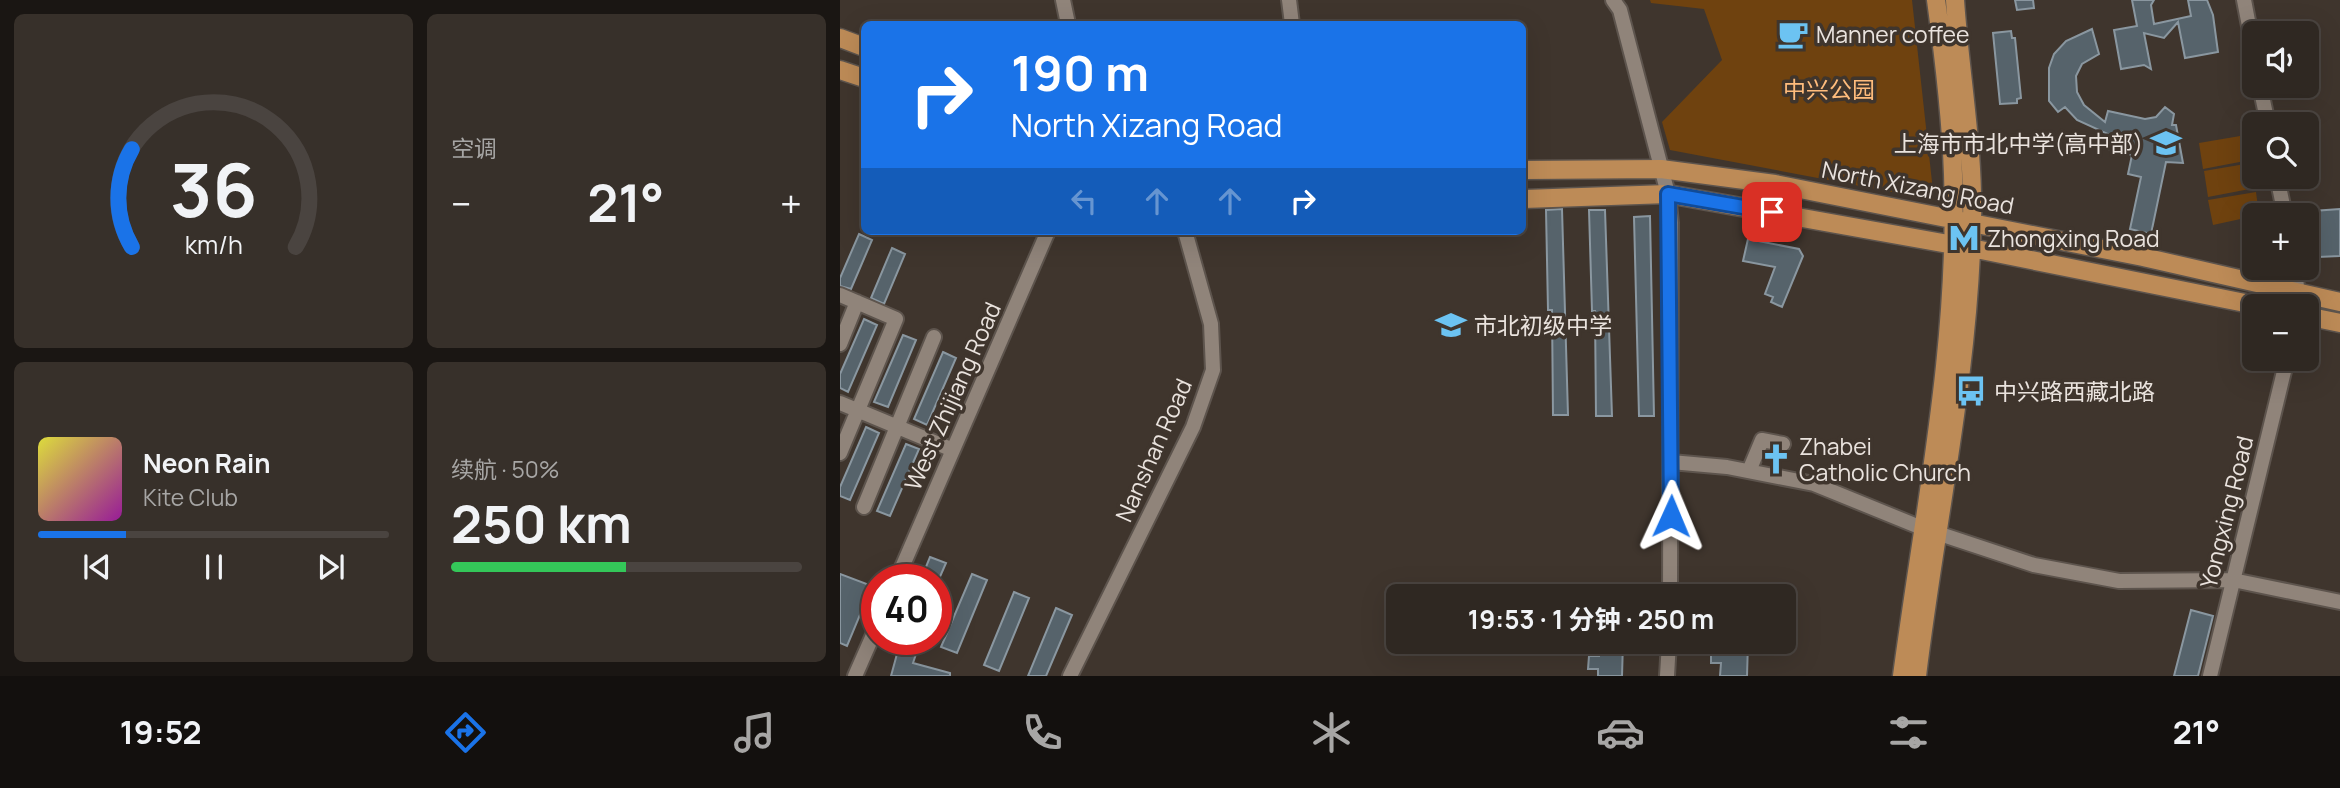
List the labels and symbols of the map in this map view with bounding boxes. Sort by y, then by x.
cafe icon: Manner coffee [1776,17,1810,51]
place label: Manner coffee [1816,18,1969,50]
park label: 中兴公园 [1783,73,1875,105]
school or university icon: 上海市市北中学(高中部) [2149,126,2183,160]
place label: 上海市市北中学(高中部) [1893,127,2143,159]
street label: North Xizang Road [1819,153,2017,221]
pin [1742,182,1802,242]
metro station icon: Zhongxing Road [1947,221,1981,255]
place label: Zhongxing Road [1987,222,2160,254]
street label: West Zhijiang Road [896,297,1008,495]
school or university icon: 市北初级中学 [1434,308,1468,342]
place label: 市北初级中学 [1474,309,1612,341]
street label: Nanshan Road [1107,373,1199,527]
bus stop icon: 中兴路西藏北路 [1954,374,1988,408]
place label: 中兴路西藏北路 [1994,375,2155,407]
place label: Zhabei Catholic Church [1799,430,1971,488]
street label: Yongxing Road [2192,433,2260,591]
church icon: Zhabei Catholic Church [1759,442,1793,476]
position arrow [1634,479,1708,553]
speed limit sign: 40 [861,564,952,655]

